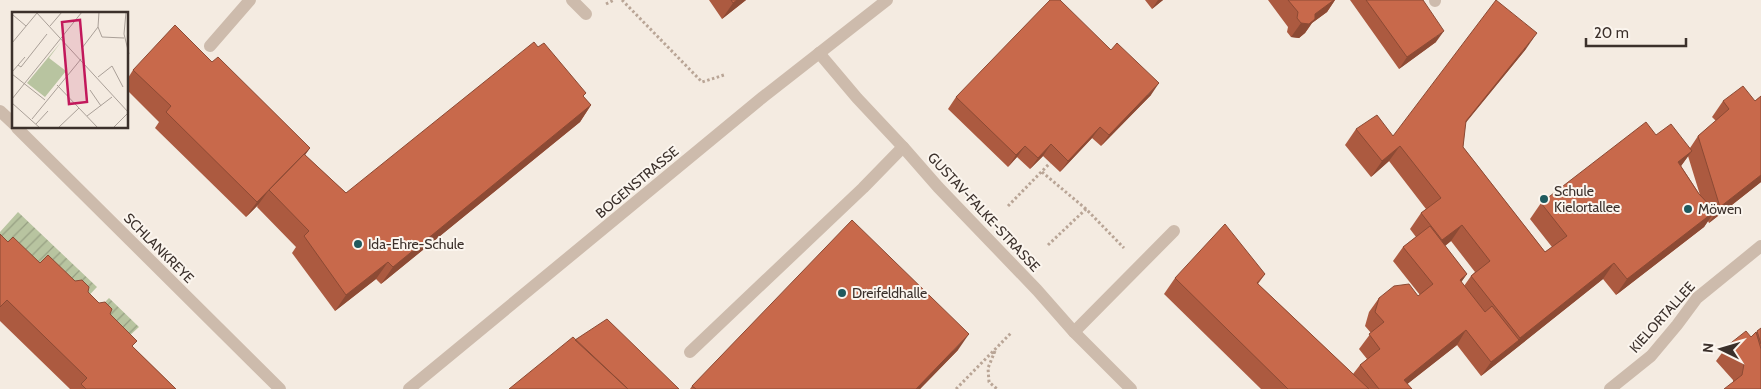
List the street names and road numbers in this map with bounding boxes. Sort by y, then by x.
street label: BOGENSTRASSE [592,142,682,222]
street label: GUSTAV-FALKE-STRASSE [924,148,1044,276]
street label: SCHLANKREYE [120,209,198,287]
street label: KIELORTALLEE [1625,277,1699,356]

